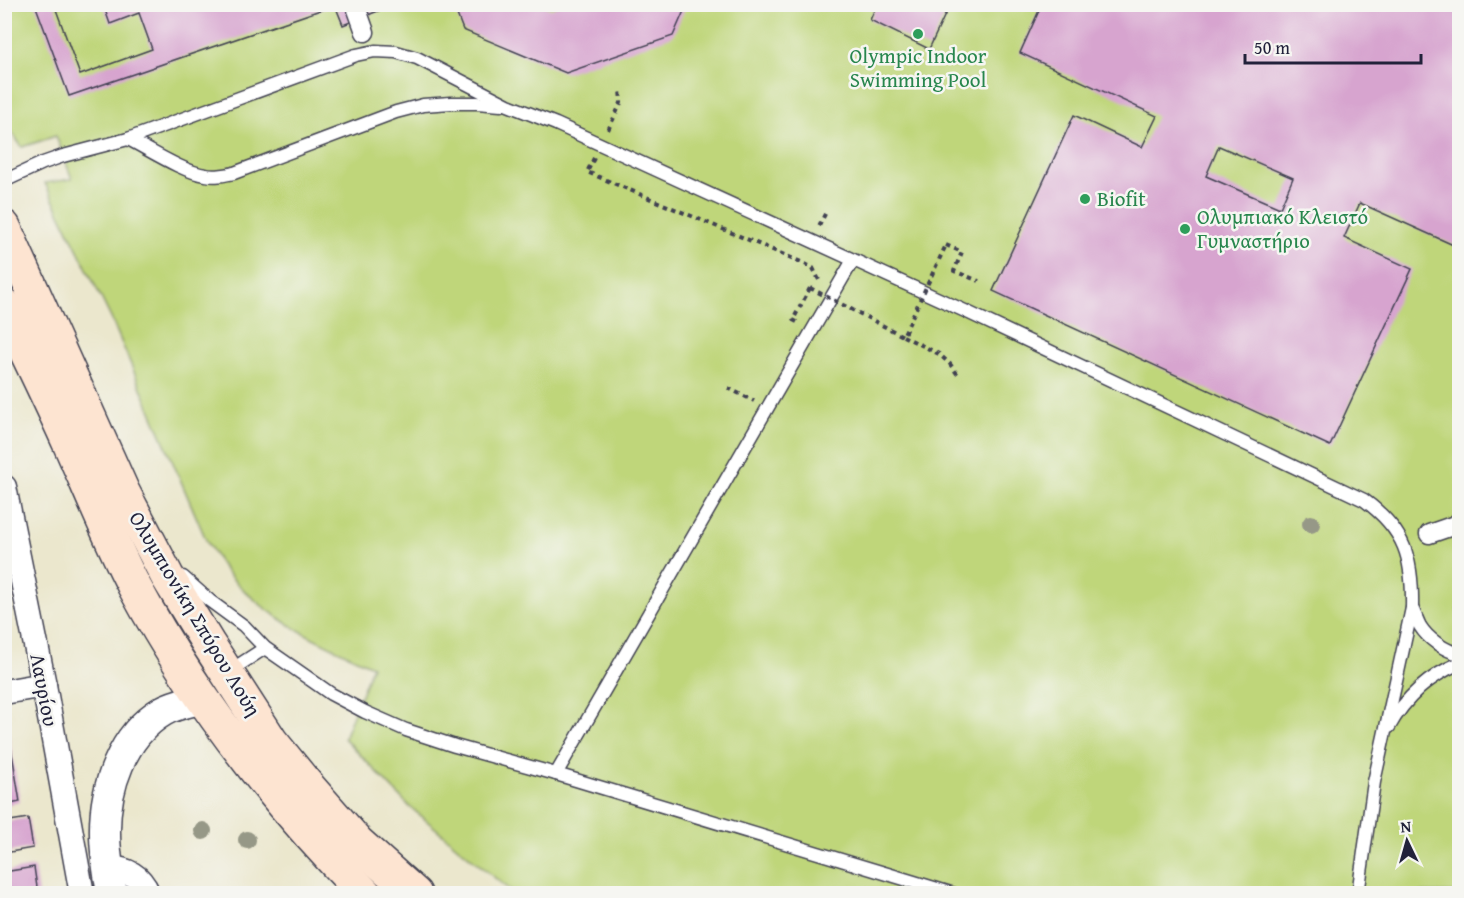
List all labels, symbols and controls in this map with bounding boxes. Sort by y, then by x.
marker: Olympic Indoor Swimming Pool [911,27,925,41]
scale bar [1245,27,1420,65]
text: 50 m [1254,34,1290,61]
place label: Olympic Indoor Swimming Pool [850,40,987,95]
place label: Biofit [1097,183,1146,214]
marker: Biofit [1078,192,1092,206]
place label: Ολυμπιακό Κλειστό Γυμναστήριο [1197,201,1368,256]
marker: Ολυμπιακό Κλειστό Γυμναστήριο [1178,222,1192,236]
street label: Ολυμπιονίκη Σπύρου Λούη [122,505,269,722]
street label: Λαυρίου [22,651,67,729]
north arrow [1377,811,1437,871]
text: N [1399,814,1412,838]

